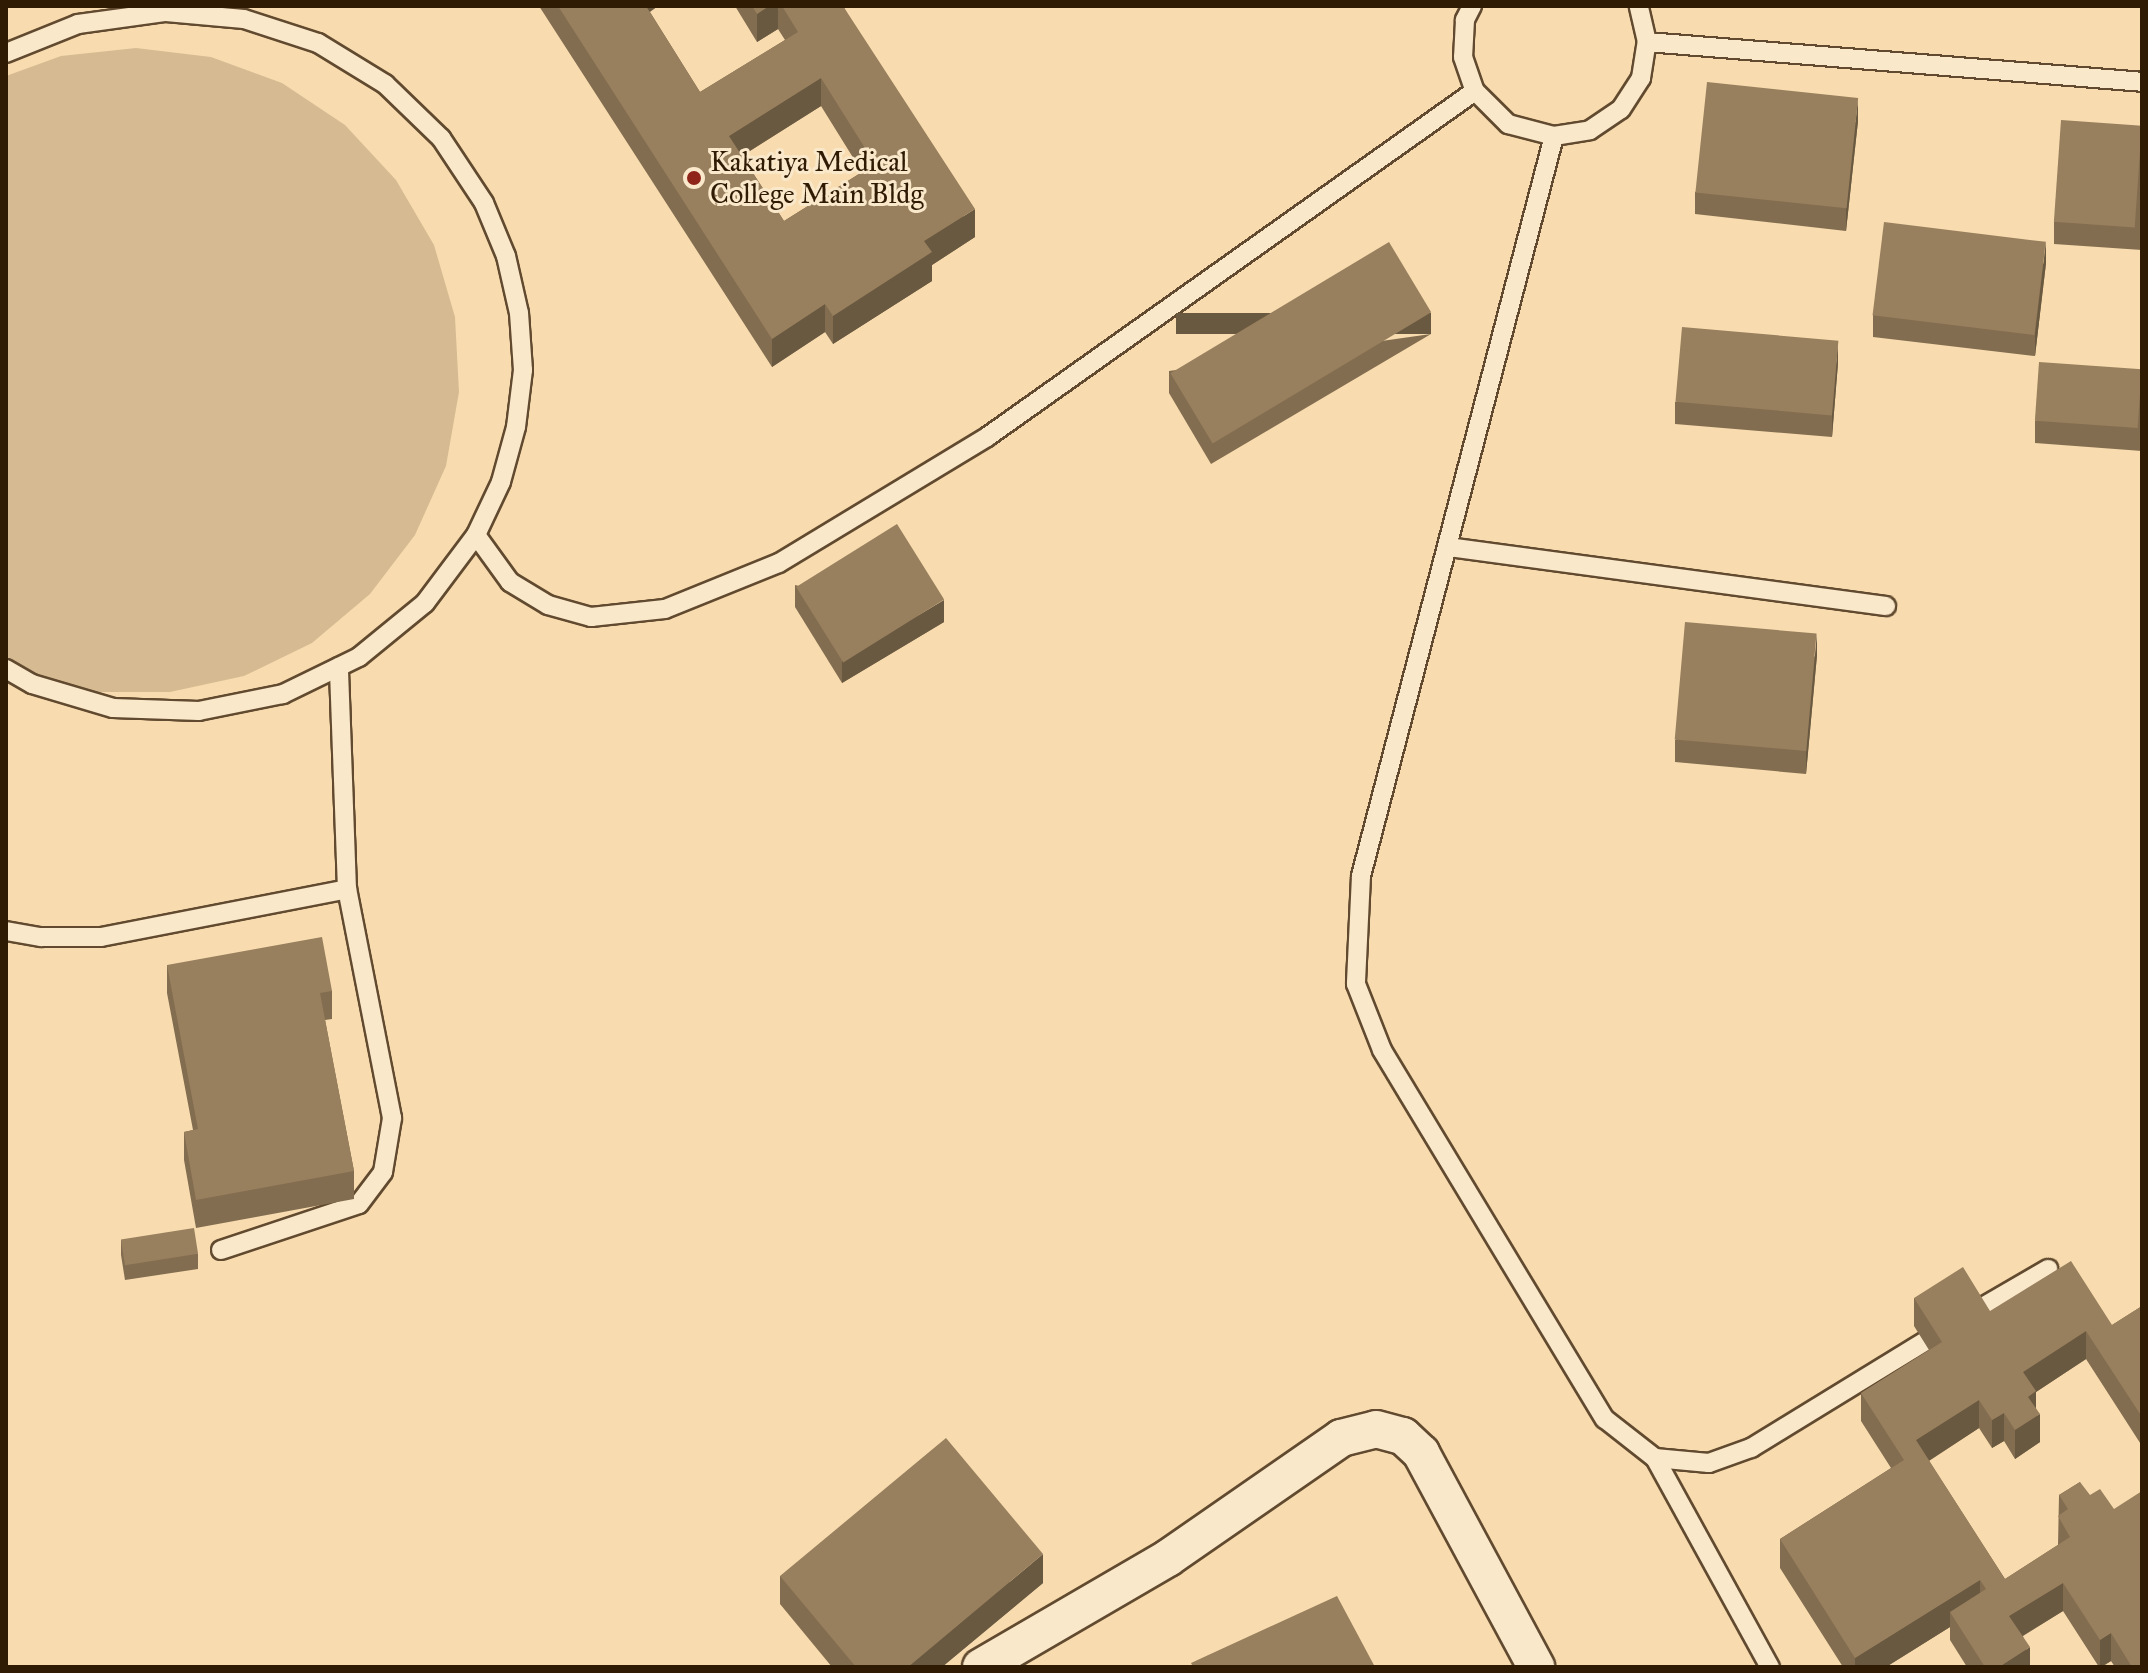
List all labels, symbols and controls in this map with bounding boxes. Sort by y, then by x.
place label: Kakatiya Medical College Main Bldg [710,145,923,211]
marker: Kakatiya Medical College Main Bldg [685,169,703,187]

